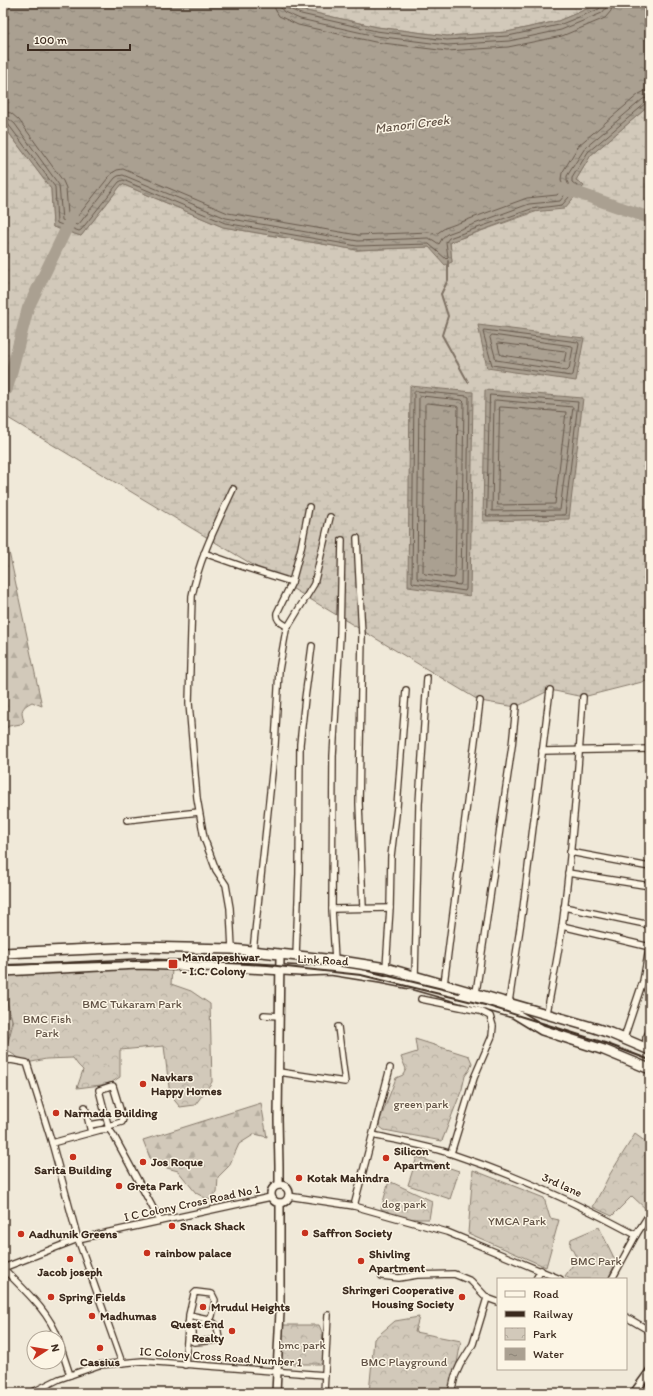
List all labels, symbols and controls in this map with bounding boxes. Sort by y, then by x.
scale bar [28,26,130,52]
text: 100 m [34,33,67,47]
water label: Manori Creek [374,112,451,136]
place label: Mandapeshwar - I.C. Colony [182,950,260,979]
street label: Link Road [297,952,349,968]
marker: Mandapeshwar - I.C. Colony [167,958,179,970]
park label: BMC Tukaram Park [82,997,182,1011]
park label: BMC Fish Park [23,1012,71,1040]
place label: Navkars Happy Homes [151,1070,222,1099]
marker: Navkars Happy Homes [138,1079,148,1089]
park label: green park [394,1097,449,1111]
place label: Narmada Building [64,1106,158,1121]
marker: Narmada Building [51,1108,61,1118]
place label: Silicon Apartment [393,1144,451,1173]
marker: Sarita Building [68,1152,78,1162]
marker: Silicon Apartment [381,1153,391,1163]
place label: Jos Roque [150,1155,203,1170]
marker: Jos Roque [138,1157,148,1167]
place label: Sarita Building [34,1163,113,1178]
street label: 3rd lane [540,1170,585,1200]
place label: Kotak Mahindra [307,1171,389,1185]
marker: Kotak Mahindra [294,1173,304,1183]
place label: Greta Park [127,1179,184,1193]
marker: Greta Park [114,1181,124,1191]
street label: I C Colony Cross Road No 1 [123,1182,262,1224]
park label: dog park [382,1197,426,1211]
park label: YMCA Park [488,1214,546,1228]
place label: Snack Shack [180,1219,246,1233]
marker: Snack Shack [167,1221,177,1231]
place label: Saffron Society [313,1226,392,1241]
place label: Aadhunik Greens [28,1227,118,1241]
marker: Saffron Society [300,1228,310,1238]
marker: Aadhunik Greens [16,1229,26,1239]
place label: rainbow palace [155,1246,232,1261]
place label: Shivling Apartment [368,1247,426,1276]
marker: rainbow palace [142,1248,152,1258]
marker: Jacob joseph [65,1254,75,1264]
park label: BMC Park [570,1254,622,1268]
marker: Shivling Apartment [356,1256,366,1266]
place label: Jacob joseph [37,1265,103,1280]
legend [497,1278,627,1370]
place label: Shringeri Cooperative Housing Society [342,1283,454,1312]
text: Road [533,1287,559,1301]
place label: Spring Fields [59,1290,126,1305]
marker: Spring Fields [46,1292,56,1302]
marker: Shringeri Cooperative Housing Society [457,1292,467,1302]
place label: Mrudul Heights [211,1300,291,1315]
marker: Mrudul Heights [198,1302,208,1312]
text: Railway [533,1307,573,1321]
place label: Madhumas [100,1309,157,1323]
marker: Madhumas [87,1311,97,1321]
place label: Quest End Realty [170,1317,224,1346]
marker: Quest End Realty [227,1326,237,1336]
text: Park [533,1327,557,1341]
north arrow [26,1330,66,1370]
park label: bmc park [278,1338,327,1352]
text: N [48,1343,62,1353]
marker: Cassius [95,1343,105,1353]
street label: IC Colony Cross Road Number 1 [139,1344,303,1370]
text: Water [533,1347,564,1361]
place label: Cassius [80,1355,120,1369]
park label: BMC Playground [361,1355,448,1369]

